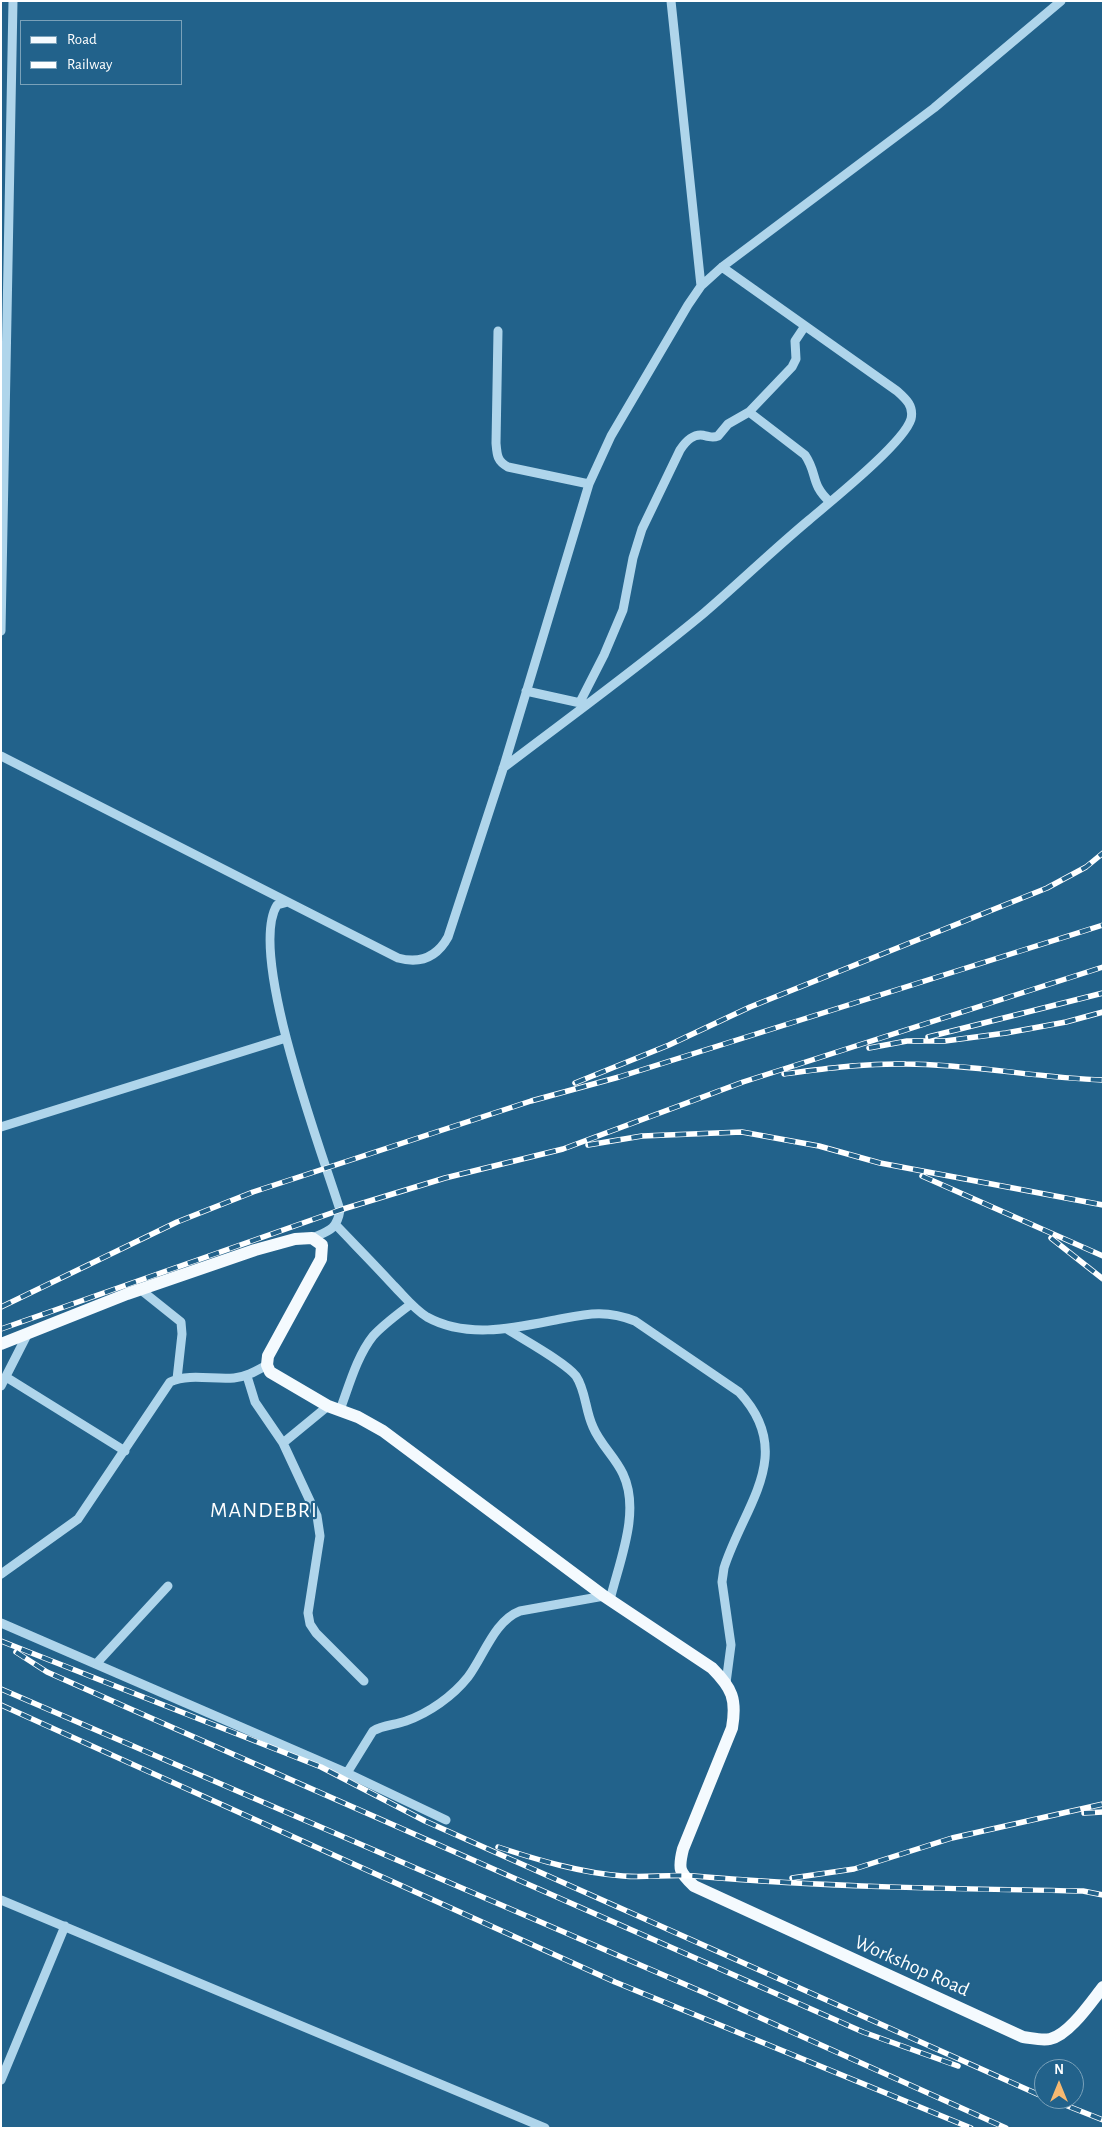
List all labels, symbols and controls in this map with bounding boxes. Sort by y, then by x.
legend [20,20,182,85]
text: Road [67,32,97,47]
text: Railway [67,57,112,72]
district label: MANDEBRI [209,1497,319,1523]
street label: Workshop Road [851,1930,973,2002]
north arrow [1034,2059,1084,2109]
text: N [1054,2063,1064,2077]

